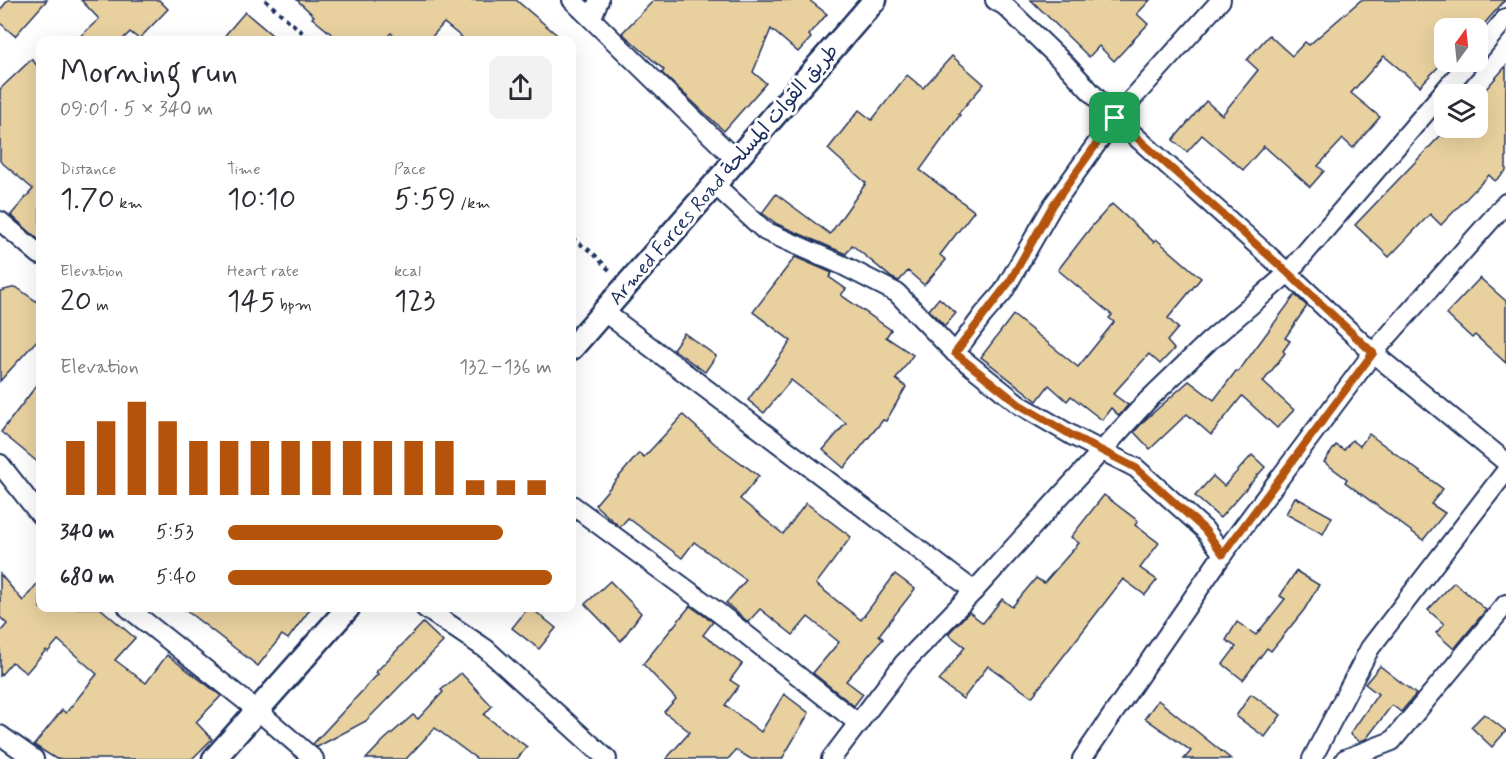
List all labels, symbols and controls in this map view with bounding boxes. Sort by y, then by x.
north arrow [1434,18,1488,72]
map controls [1434,18,1488,138]
street label: Armed Forces Road طريق القوات المسلحة [603,39,845,311]
text: Morning run [60,51,238,95]
button: share [489,56,552,119]
button: layers [1434,84,1488,138]
pin [1089,92,1140,143]
text: 09:01 · 5 × 340 m [60,96,213,123]
icon: arrive [1098,101,1131,134]
text: Distance [60,159,116,180]
text: Time [227,159,261,180]
text: Pace [394,159,426,180]
text: 1.70 [60,180,115,219]
text: 10:10 [227,180,296,219]
text: 5:59 [394,180,456,219]
text: km [115,193,143,214]
text: /km [456,193,491,214]
text: Elevation [60,261,123,282]
text: Heart rate [227,261,299,282]
text: kcal [394,261,421,282]
text: 20 [60,282,92,321]
text: 145 [227,282,275,321]
text: 123 [394,282,436,321]
text: m [92,295,109,316]
text: bpm [275,295,312,316]
text: Elevation [60,354,139,381]
text: 132–136 m [459,354,552,381]
text: 340 m [60,519,115,546]
text: 5:53 [156,519,194,546]
text: 680 m [60,564,115,591]
text: 5:40 [156,564,196,591]

